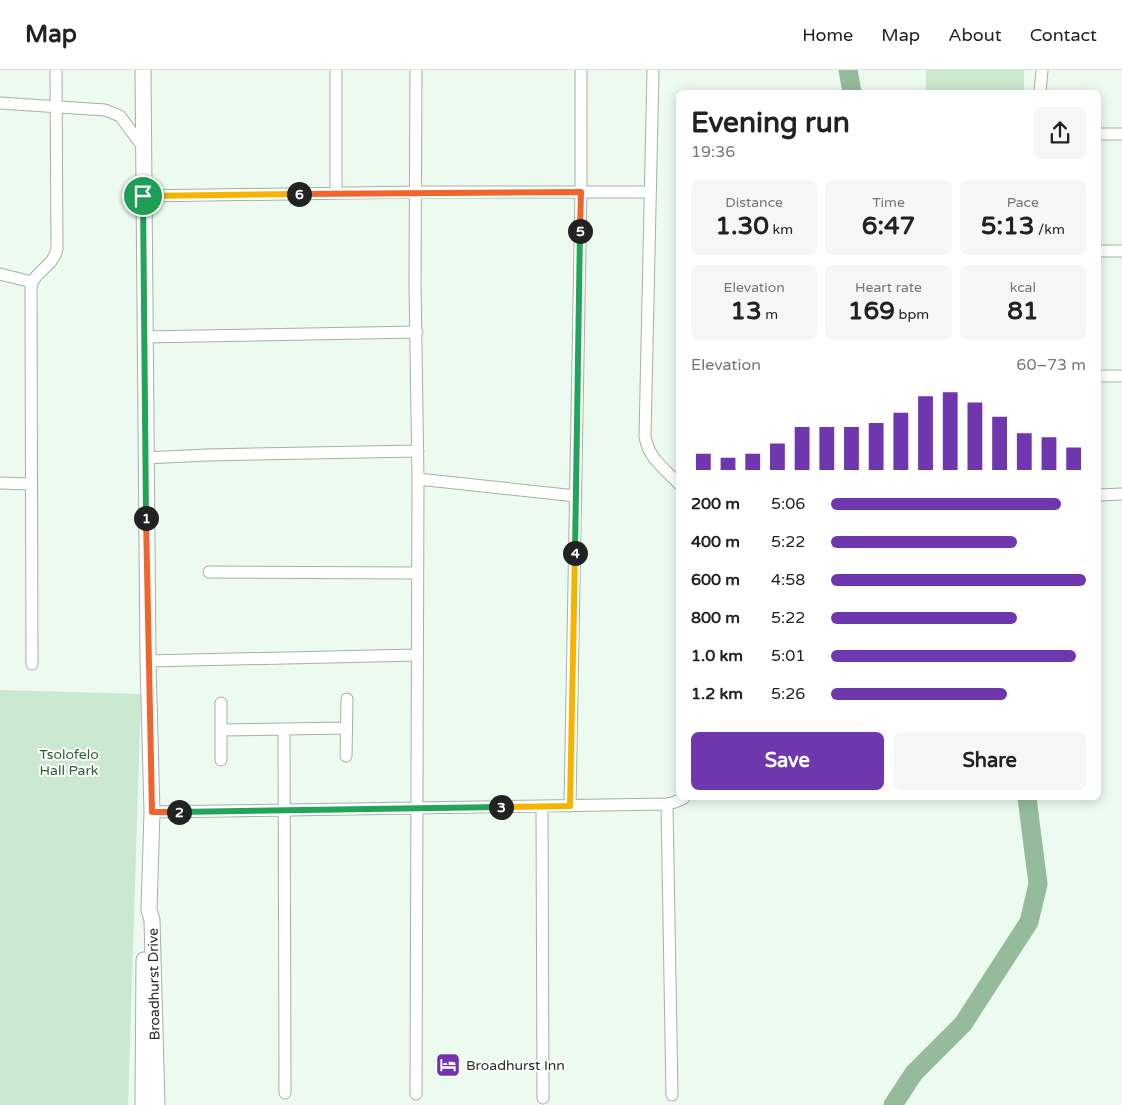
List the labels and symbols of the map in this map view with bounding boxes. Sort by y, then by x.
pin [122,175,164,217]
pin: 6 [286,182,312,206]
pin: 5 [568,218,592,244]
pin: 1 [134,506,158,530]
pin: 4 [562,540,588,566]
park label: Tsolofelo Hall Park [39,746,99,779]
pin: 3 [488,794,514,820]
pin: 2 [166,800,192,824]
street label: Broadhurst Drive [145,928,163,1040]
hotel icon: Broadhurst Inn [435,1052,461,1078]
place label: Broadhurst Inn [466,1057,565,1074]

